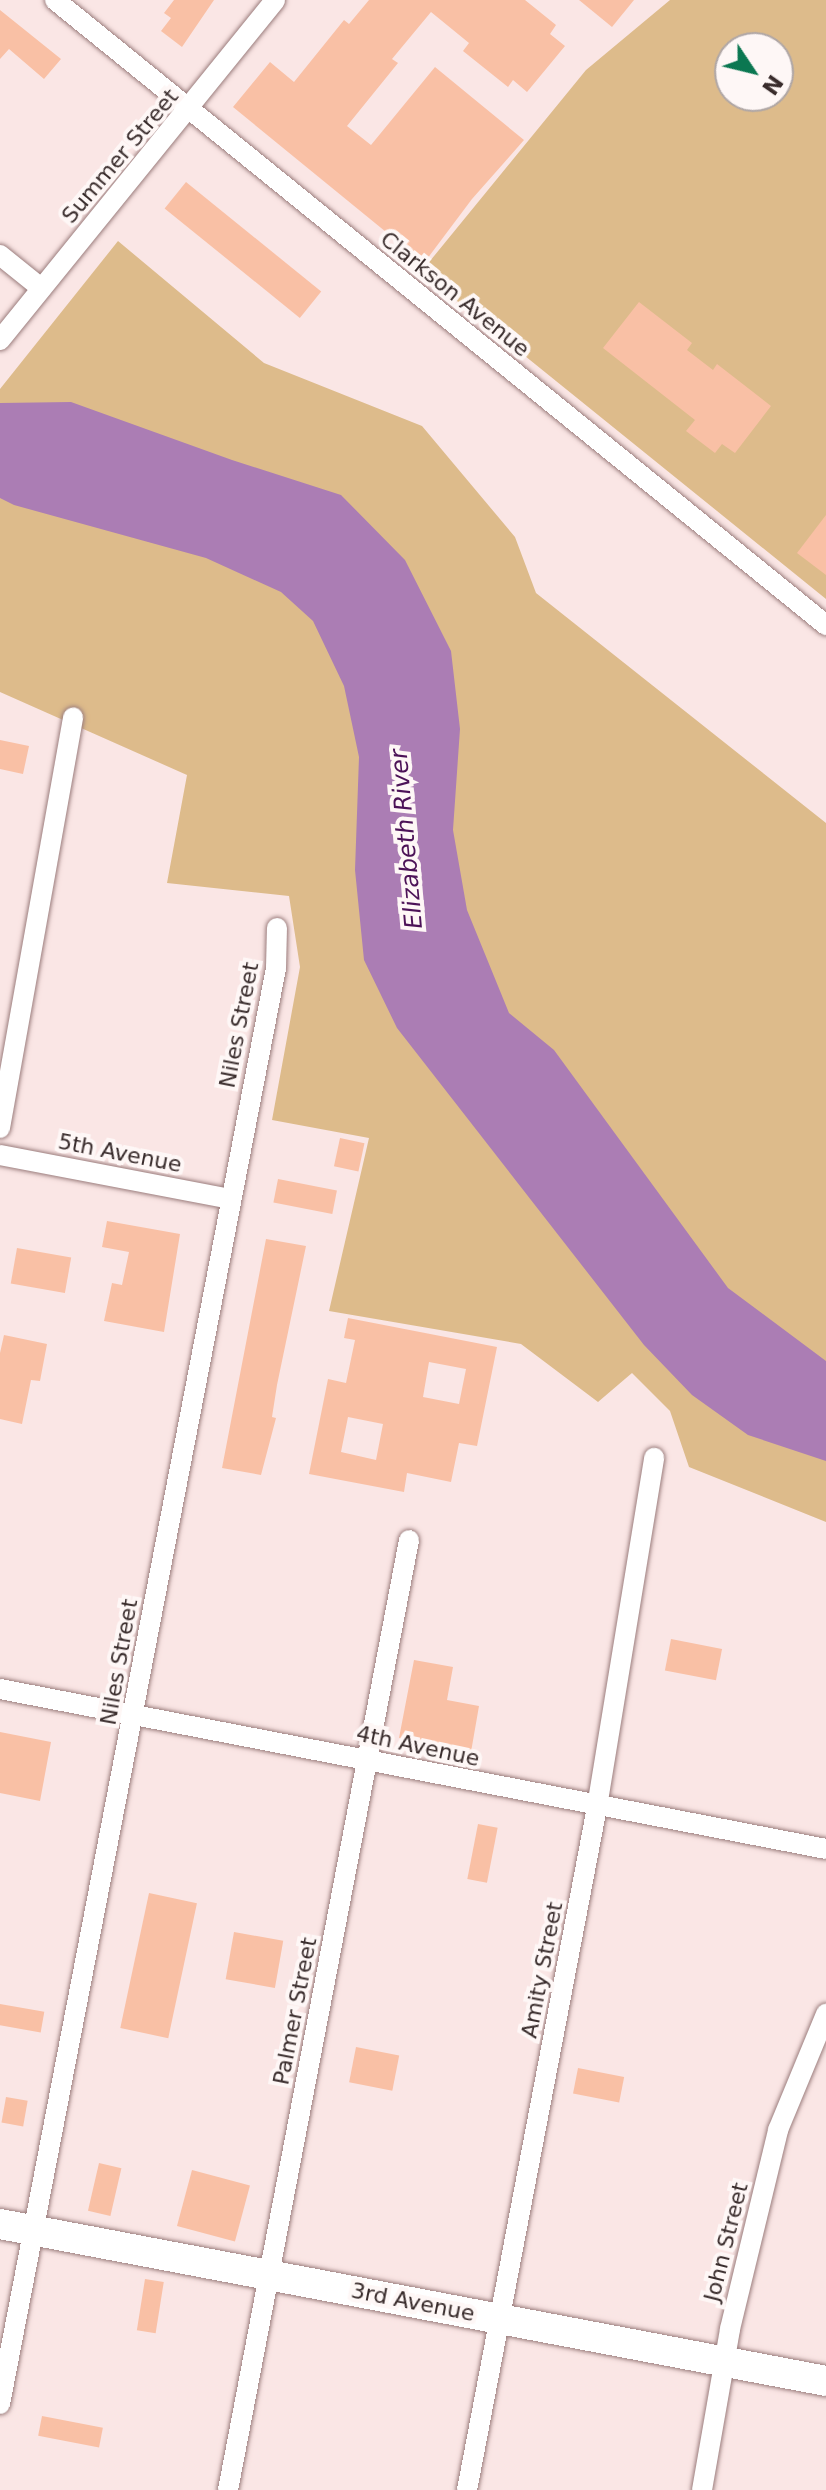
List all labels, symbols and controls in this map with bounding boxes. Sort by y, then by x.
north arrow [714,32,794,112]
text: N [757,70,788,100]
street label: Summer Street [56,83,184,229]
street label: Clarkson Avenue [375,226,535,362]
water label: Elizabeth River [385,748,429,930]
street label: Niles Street [214,960,264,1090]
street label: 5th Avenue [56,1128,184,1178]
street label: Niles Street [95,1597,143,1727]
street label: 4th Avenue [354,1720,482,1772]
street label: Amity Street [516,1900,568,2040]
street label: Palmer Street [268,1935,322,2087]
street label: John Street [698,2180,754,2304]
street label: 3rd Avenue [349,2277,477,2327]

